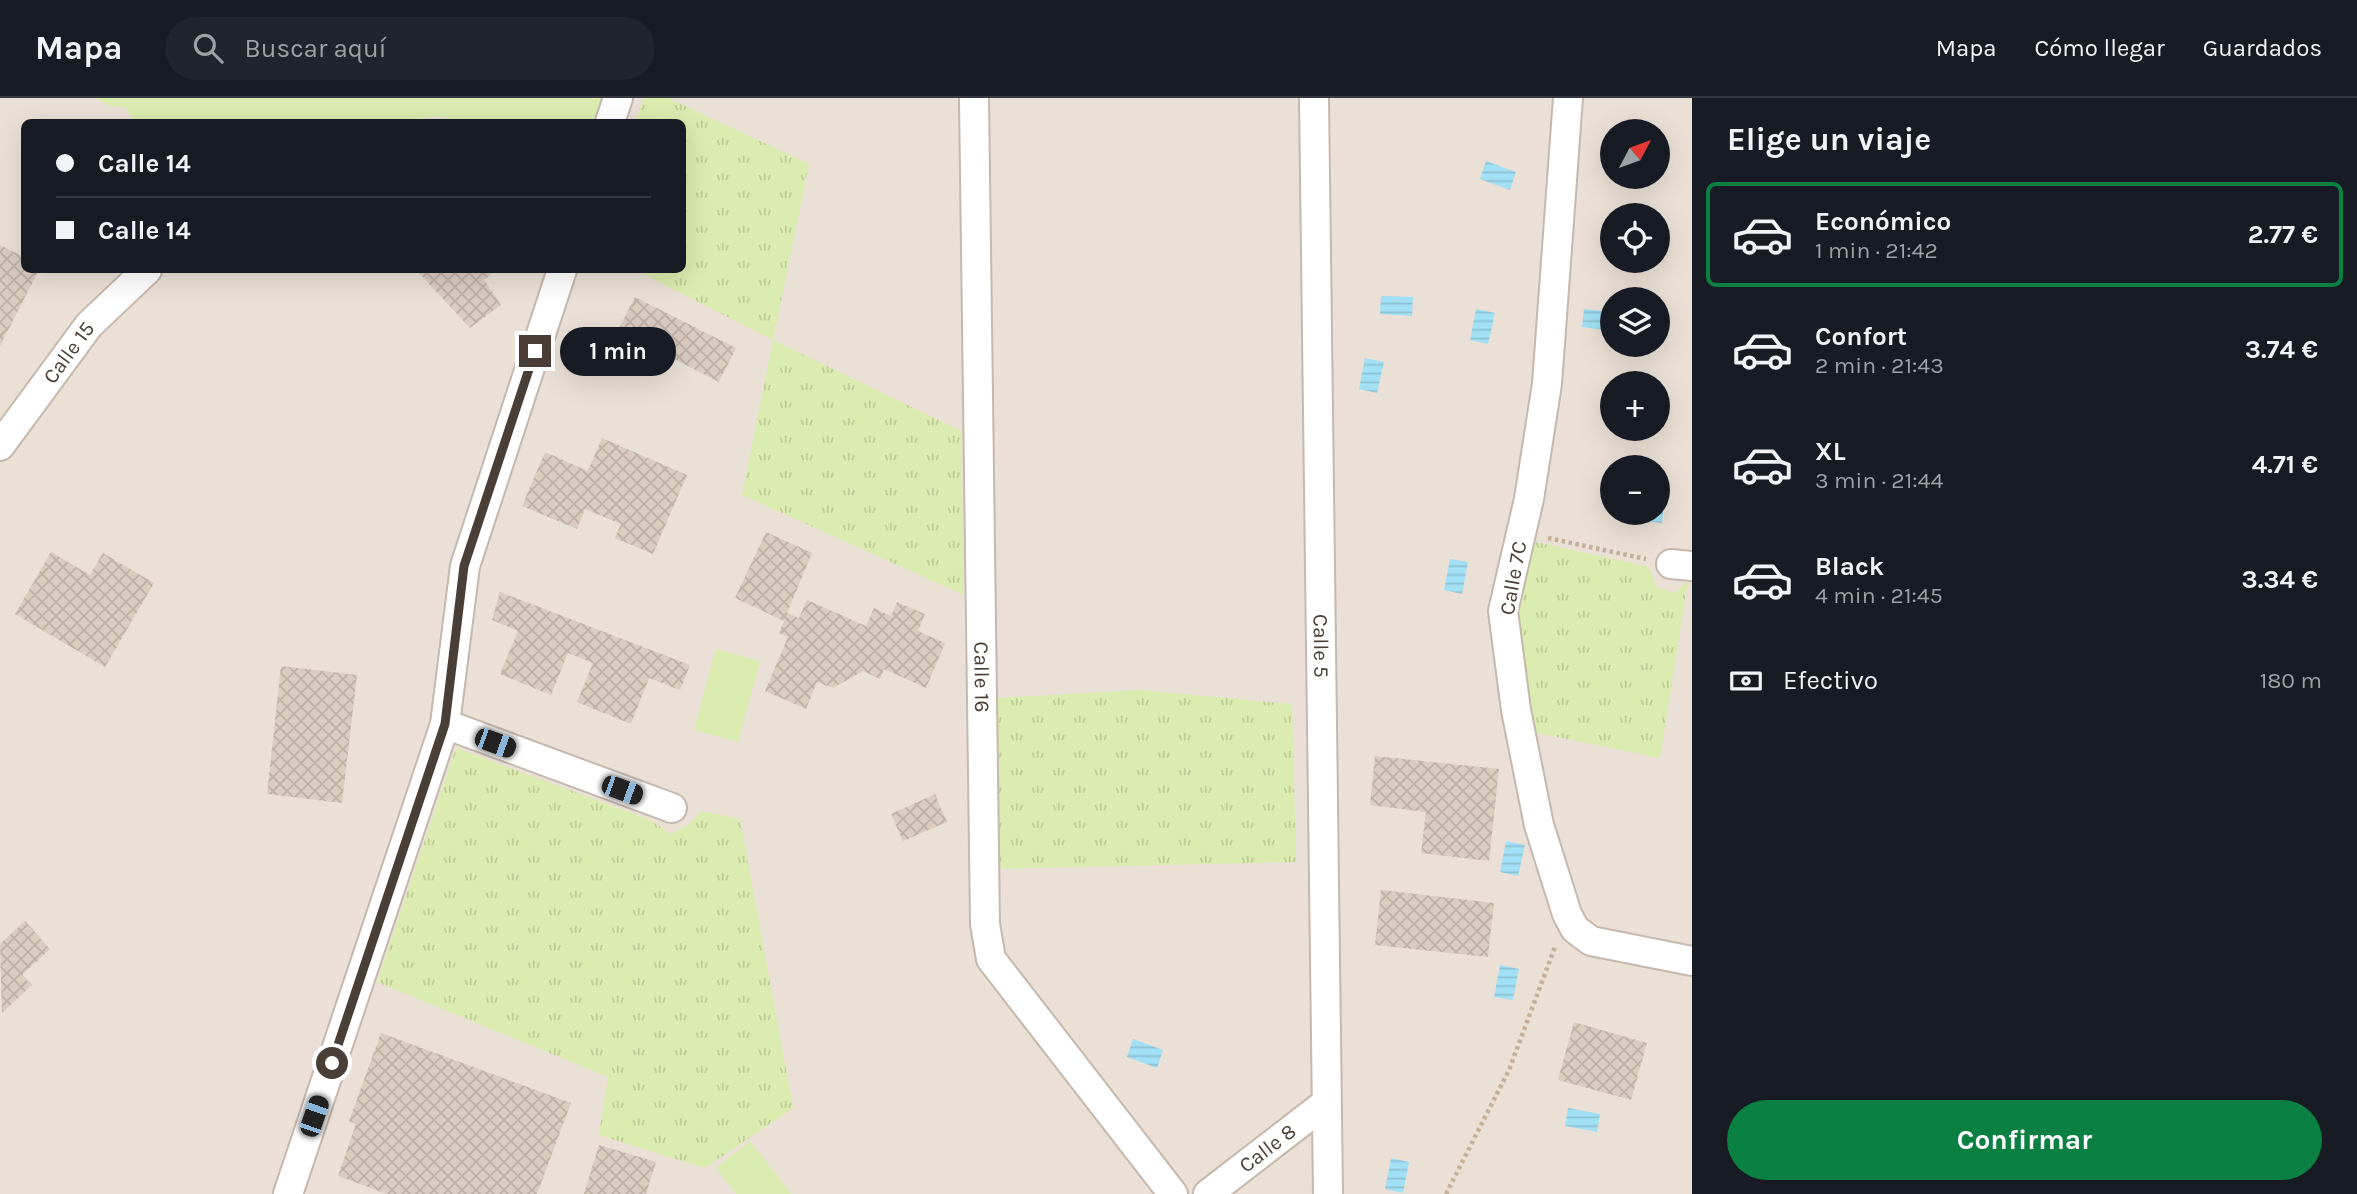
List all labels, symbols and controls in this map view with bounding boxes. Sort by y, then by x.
search box [165,17,655,80]
text: Mapa [35,29,123,67]
icon: search [189,29,227,67]
text: Buscar aquí [245,33,386,64]
text: Mapa [1936,34,1996,62]
text: Cómo llegar [2034,34,2165,62]
text: Guardados [2203,34,2322,62]
north arrow [1600,119,1670,189]
map controls [1600,119,1670,525]
text: Elige un viaje [1727,121,1931,158]
text: Calle 14 [98,148,191,179]
button: locate [1600,203,1670,273]
icon: car [1731,203,1794,266]
text: Económico [1815,206,1951,237]
text: Calle 14 [98,215,191,246]
text: 2.77 € [2248,219,2318,250]
text: 1 min · 21:42 [1815,237,1938,264]
button: layers [1600,287,1670,357]
street label: Calle 15 [38,317,99,388]
icon: car [1731,318,1794,381]
text: Confort [1815,321,1907,352]
callout: 1 min [560,327,675,376]
text: 3.74 € [2245,334,2318,365]
route end [519,335,551,367]
text: 1 min [589,338,647,365]
text: 2 min · 21:43 [1815,352,1944,379]
button: + [1600,371,1670,441]
icon: car [1731,433,1794,496]
text: XL [1815,436,1846,467]
text: 4.71 € [2252,449,2318,480]
button: − [1600,455,1670,525]
text: 3 min · 21:44 [1815,467,1943,494]
street label: Calle 7C [1495,539,1531,617]
icon: car [1731,548,1794,611]
text: Black [1815,551,1884,582]
text: 3.34 € [2242,564,2318,595]
text: 4 min · 21:45 [1815,582,1943,609]
street label: Calle 5 [1309,614,1333,678]
street label: Calle 16 [969,641,994,713]
icon: cash [1727,662,1765,700]
text: Efectivo [1783,665,1878,696]
text: 180 m [2260,667,2322,694]
car [472,726,519,760]
car [599,773,646,807]
route start [316,1047,348,1079]
car [298,1093,331,1139]
button: Confirmar [1727,1100,2322,1180]
street label: Calle 8 [1234,1119,1300,1178]

